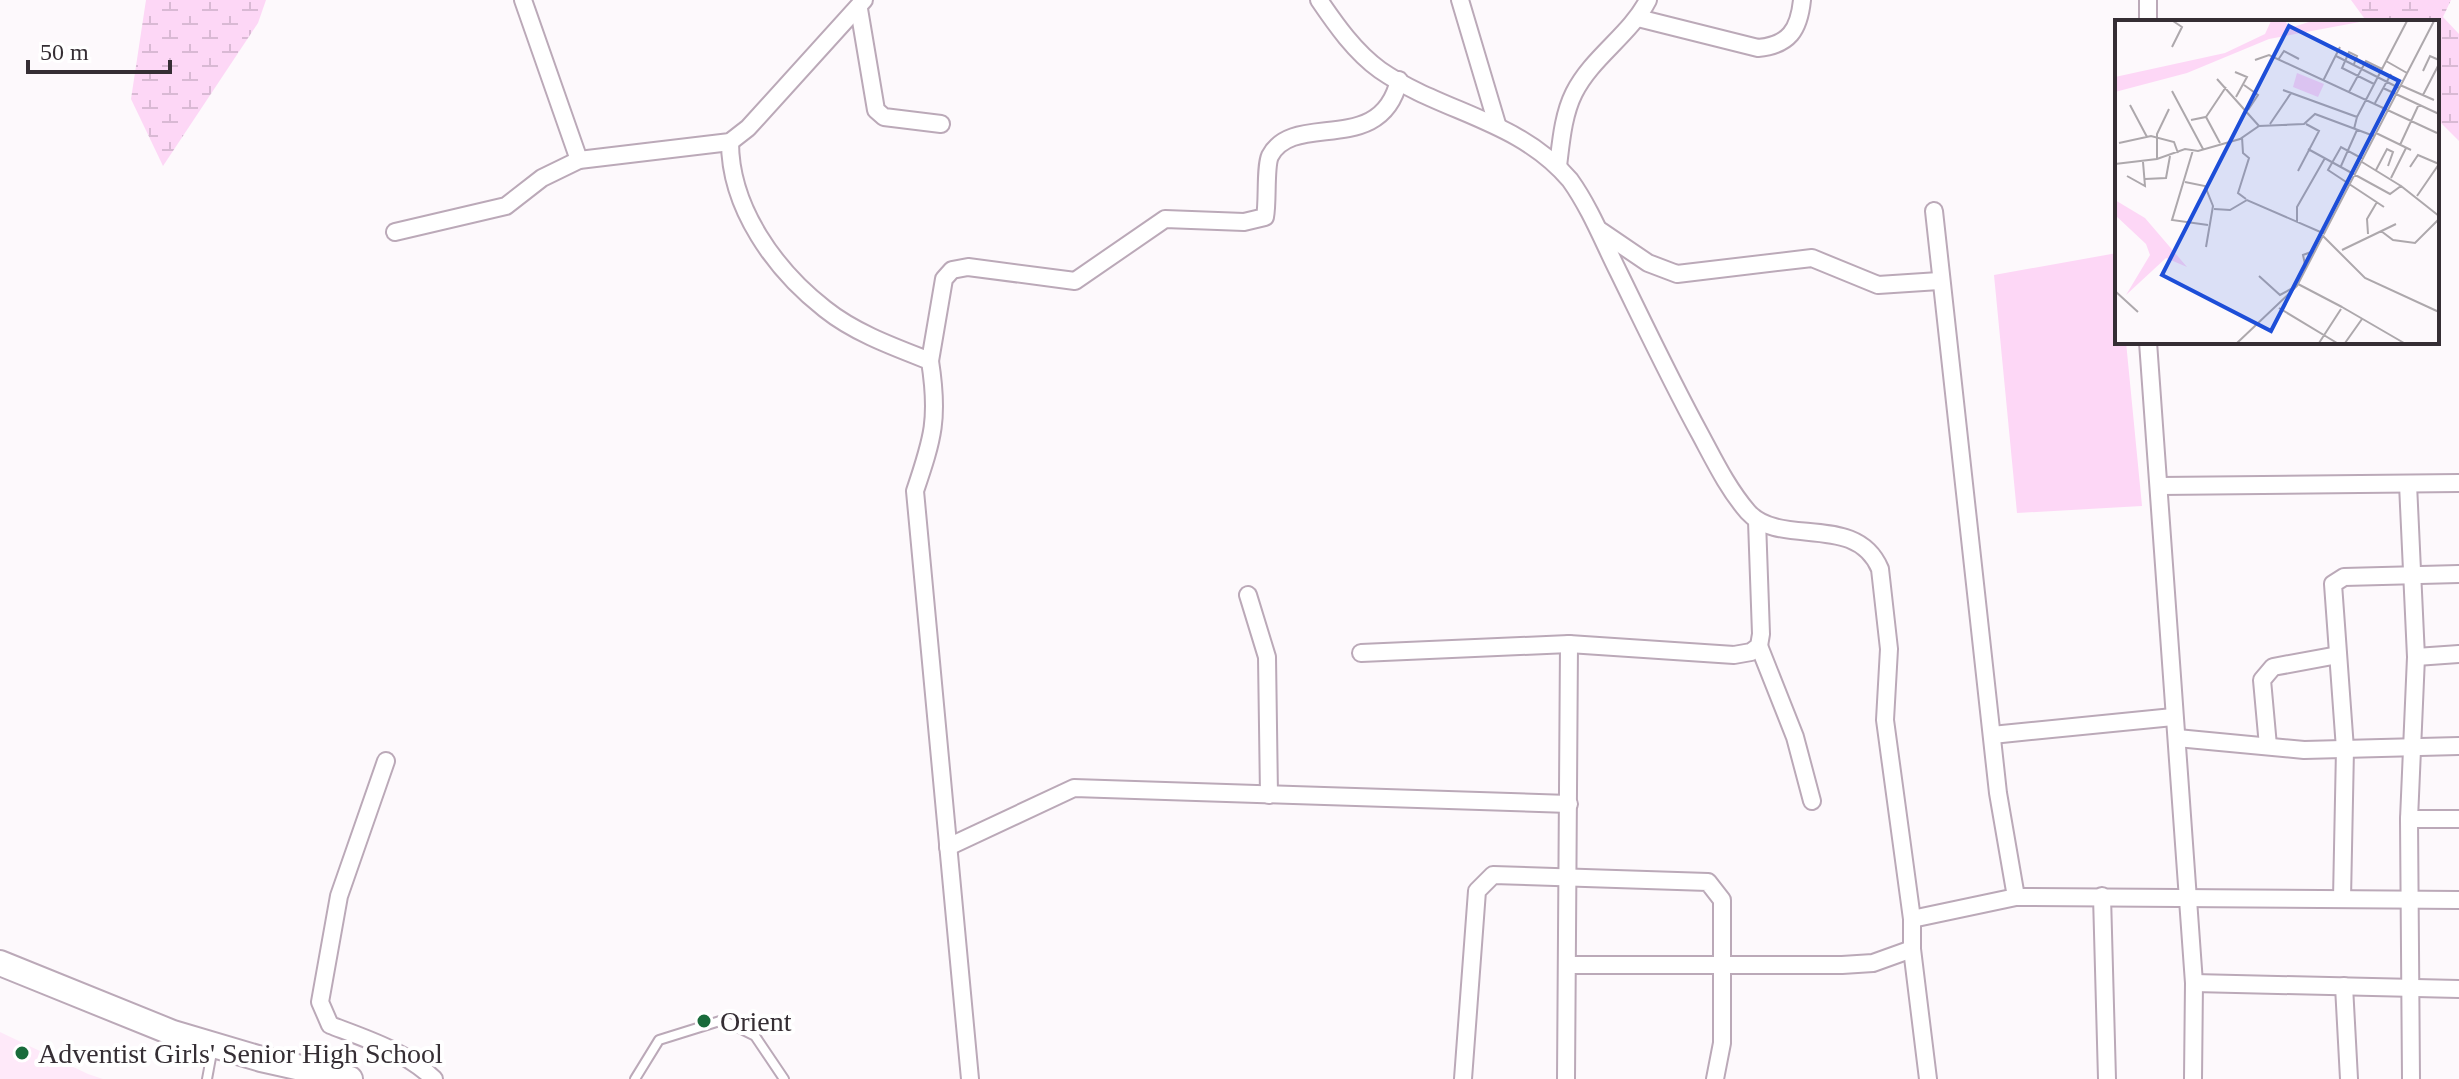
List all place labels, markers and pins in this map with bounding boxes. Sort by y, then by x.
place label: Orient [720,1006,792,1037]
marker: Orient [695,1012,713,1030]
place label: Adventist Girls' Senior High School [38,1038,443,1069]
marker: Adventist Girls' Senior High School [13,1044,31,1062]

